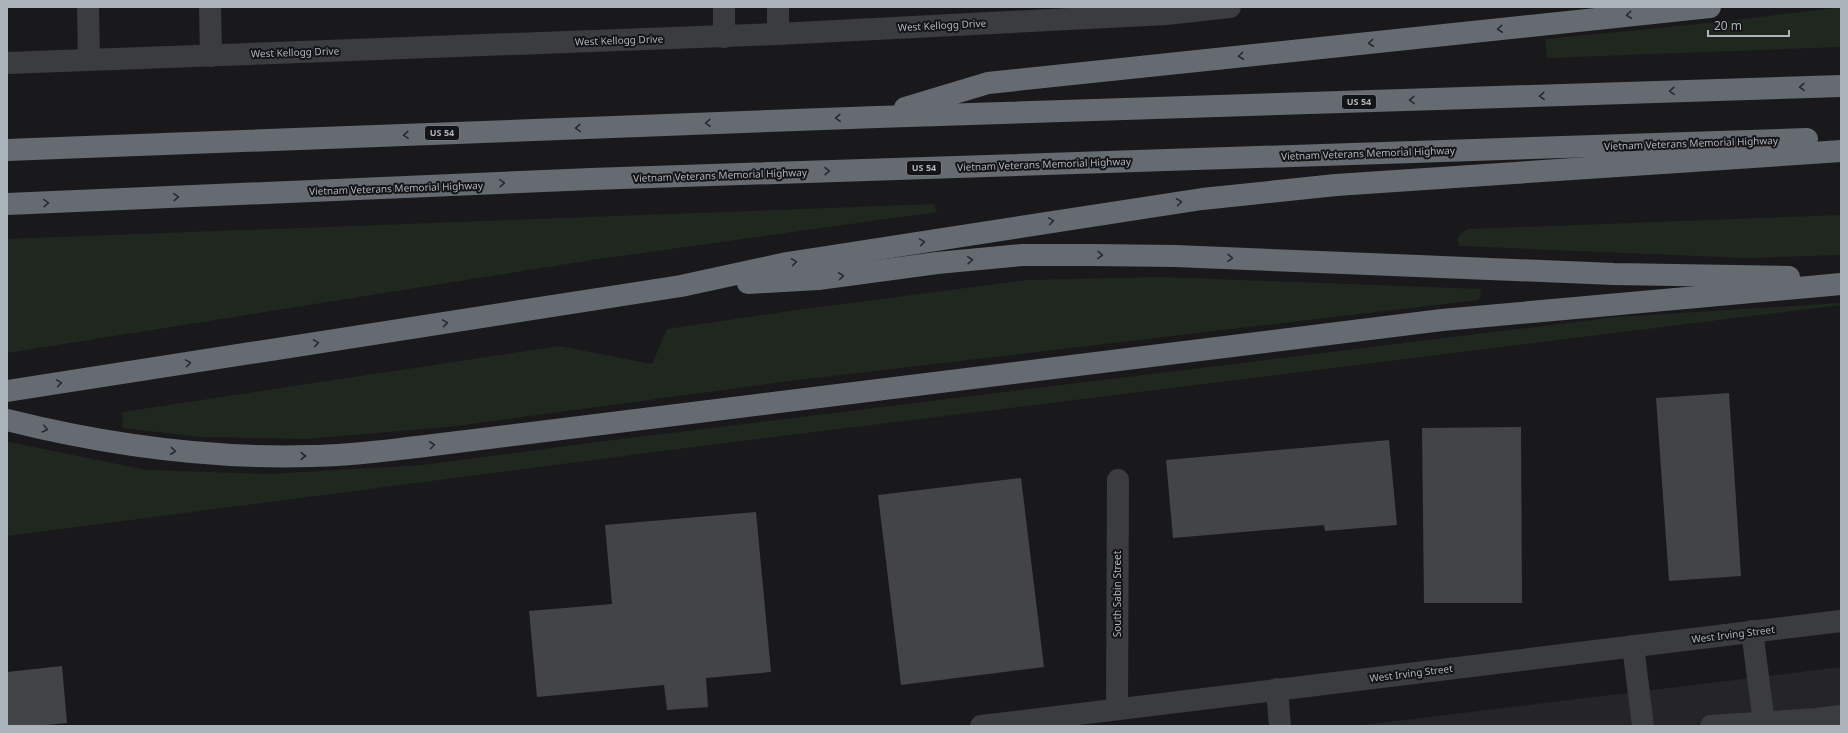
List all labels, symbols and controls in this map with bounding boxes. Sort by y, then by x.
one-way arrow [1626,11,1632,20]
scale bar [1708,12,1789,38]
street label: West Kellogg Drive [897,16,987,34]
text: 20 m [1714,17,1742,34]
one-way arrow [1497,24,1503,33]
street label: West Kellogg Drive [575,31,664,49]
one-way arrow [1368,38,1374,47]
street label: West Kellogg Drive [251,43,340,61]
one-way arrow [1238,52,1245,61]
one-way arrow [1799,83,1805,91]
one-way arrow [1669,87,1675,96]
one-way arrow [1539,91,1545,100]
road number: US 54 [1342,95,1376,109]
one-way arrow [1409,96,1415,104]
one-way arrow [835,114,841,123]
one-way arrow [705,119,711,128]
one-way arrow [575,124,581,132]
road number: US 54 [425,126,459,140]
one-way arrow [403,130,409,139]
street label: Vietnam Veterans Memorial Highway [1604,133,1779,153]
street label: Vietnam Veterans Memorial Highway [1281,143,1456,163]
street label: Vietnam Veterans Memorial Highway [957,154,1132,174]
road number: US 54 [907,161,941,175]
street label: Vietnam Veterans Memorial Highway [633,165,808,185]
one-way arrow [824,167,830,175]
street label: Vietnam Veterans Memorial Highway [309,178,484,198]
one-way arrow [499,179,505,187]
one-way arrow [173,193,179,201]
one-way arrow [43,198,49,207]
one-way arrow [1176,198,1182,207]
one-way arrow [1048,217,1054,226]
one-way arrow [919,238,925,246]
one-way arrow [1097,251,1103,259]
one-way arrow [1227,254,1233,262]
one-way arrow [967,255,973,264]
one-way arrow [791,258,797,267]
one-way arrow [838,272,844,281]
one-way arrow [442,319,448,328]
one-way arrow [313,339,319,348]
one-way arrow [185,359,191,368]
one-way arrow [56,379,62,387]
one-way arrow [42,425,48,433]
one-way arrow [429,441,435,450]
one-way arrow [170,446,176,455]
one-way arrow [300,452,306,460]
street label: South Sabin Street [1110,550,1124,637]
street label: West Irving Street [1691,622,1776,646]
street label: West Irving Street [1369,661,1454,685]

